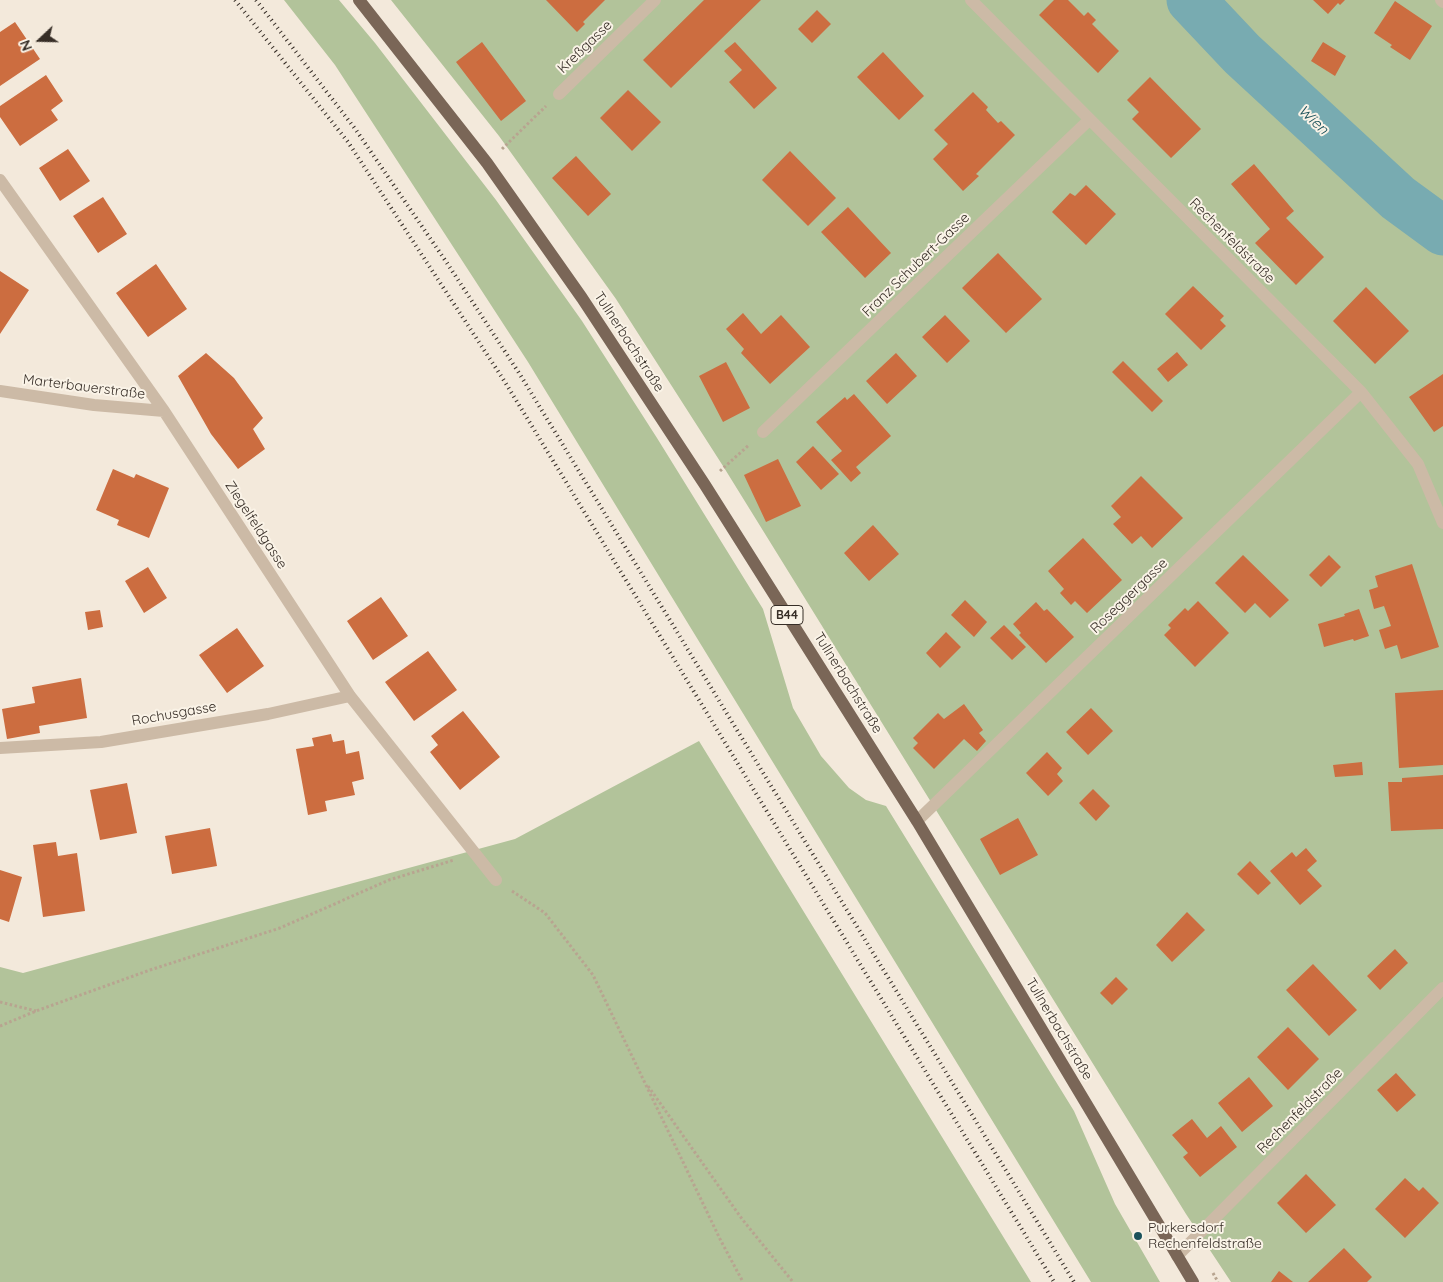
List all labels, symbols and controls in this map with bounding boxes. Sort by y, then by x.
north arrow [15,15,65,65]
street label: Kreßgasse [554,17,616,77]
text: N [16,37,36,53]
water label: Wien [1294,102,1332,138]
street label: Rechenfeldstraße [1186,195,1278,287]
street label: Franz Schubert-Gasse [859,209,973,321]
street label: Tullnerbachstraße [590,289,668,395]
street label: Marterbauerstraße [22,371,146,403]
street label: Ziegelfeldgasse [221,478,291,572]
street label: Roseggergasse [1087,555,1171,637]
road number: B44 [771,606,803,624]
street label: Tullnerbachstraße [810,629,886,737]
street label: Rochusgasse [130,698,218,730]
street label: Tullnerbachstraße [1022,975,1096,1083]
street label: Rechenfeldstraße [1254,1065,1346,1157]
place label: Purkersdorf Rechenfeldstraße [1148,1220,1262,1252]
marker: Purkersdorf Rechenfeldstraße [1132,1230,1144,1242]

